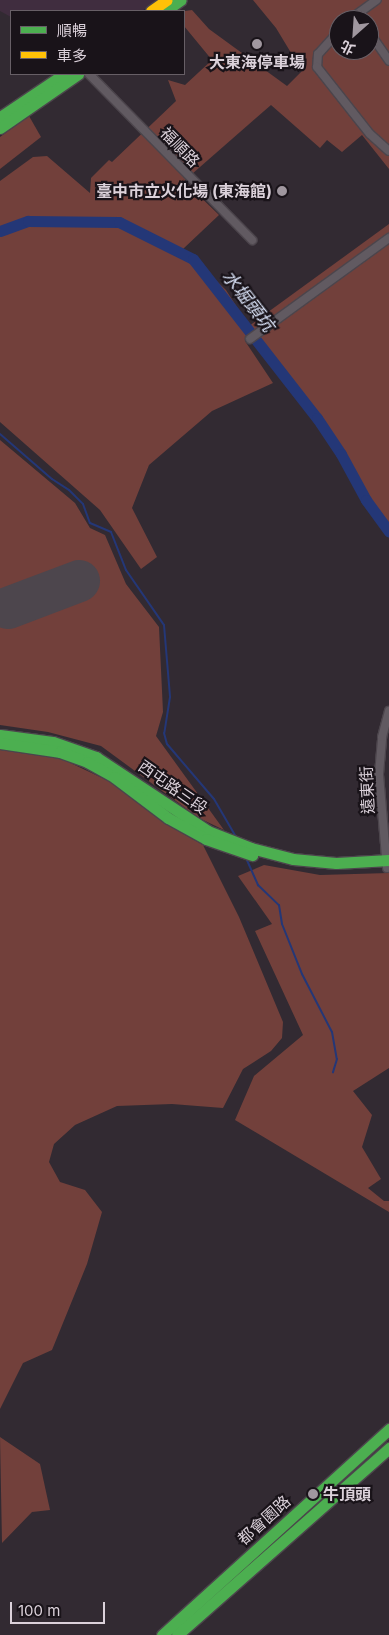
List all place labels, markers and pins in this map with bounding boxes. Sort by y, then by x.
marker: 大東海停車場 [251,38,263,50]
place label: 大東海停車場 [209,52,305,72]
place label: 臺中市立火化場 (東海館) [96,181,272,201]
marker: 臺中市立火化場 (東海館) [276,185,288,197]
place label: 牛頂頭 [323,1484,371,1504]
marker: 牛頂頭 [307,1488,319,1500]

